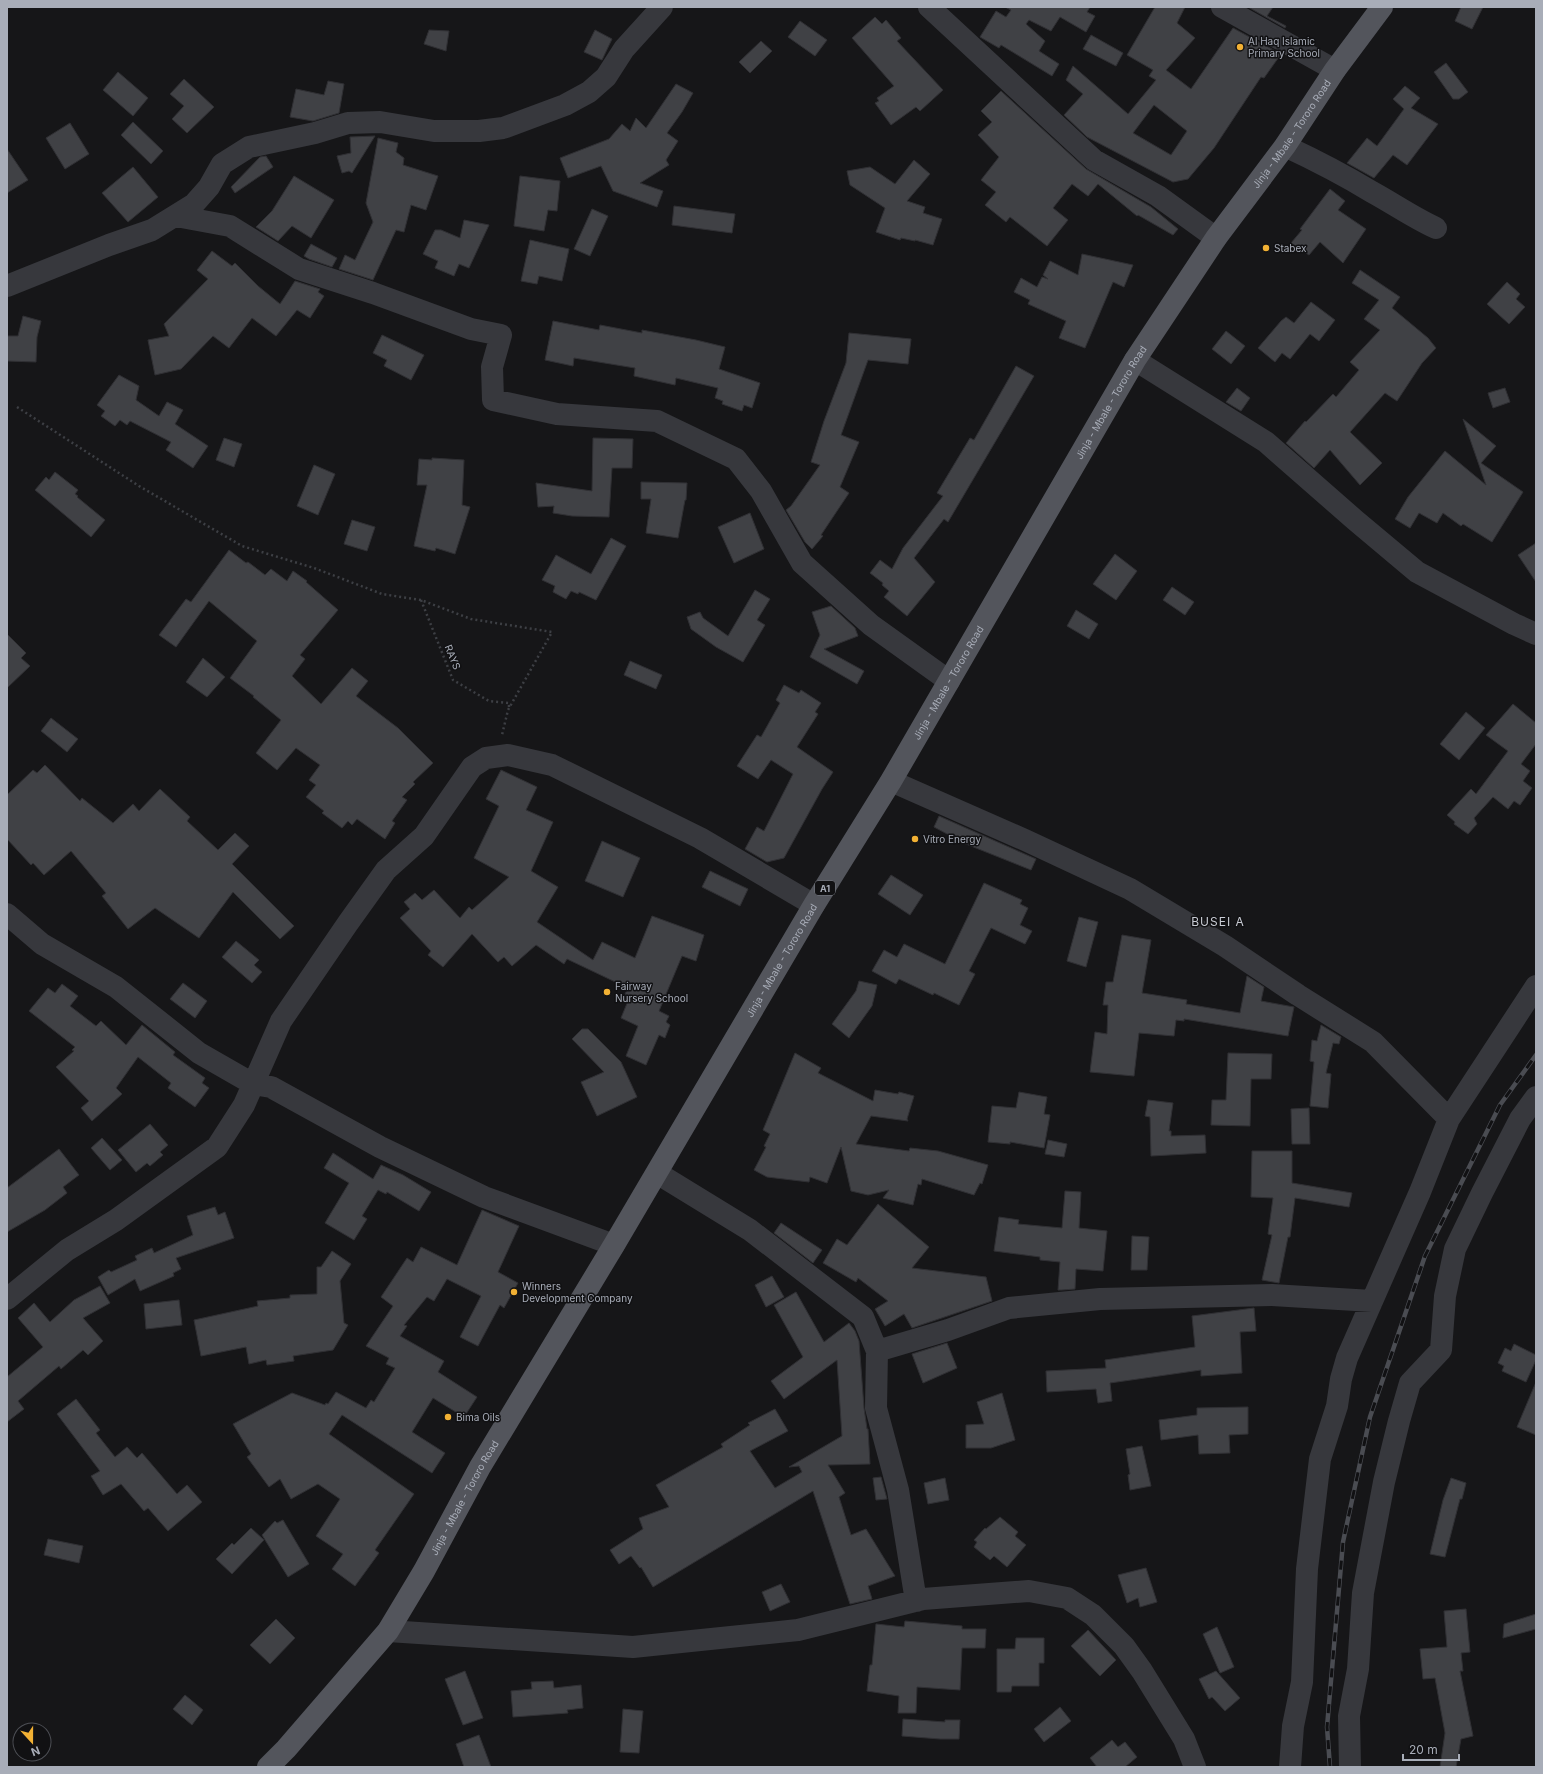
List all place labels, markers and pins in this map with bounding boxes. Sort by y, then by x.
place label: Al Haq Islamic Primary School [1248,35,1320,59]
marker: Al Haq Islamic Primary School [1235,42,1245,52]
place label: Stabex [1274,242,1307,254]
marker: Stabex [1261,243,1271,253]
place label: Vitro Energy [923,833,981,845]
marker: Vitro Energy [910,834,920,844]
place label: Fairway Nursery School [615,980,688,1004]
marker: Fairway Nursery School [602,987,612,997]
place label: Winners Development Company [522,1280,633,1304]
marker: Winners Development Company [509,1287,519,1297]
place label: Bima Oils [456,1411,500,1423]
marker: Bima Oils [443,1412,453,1422]

